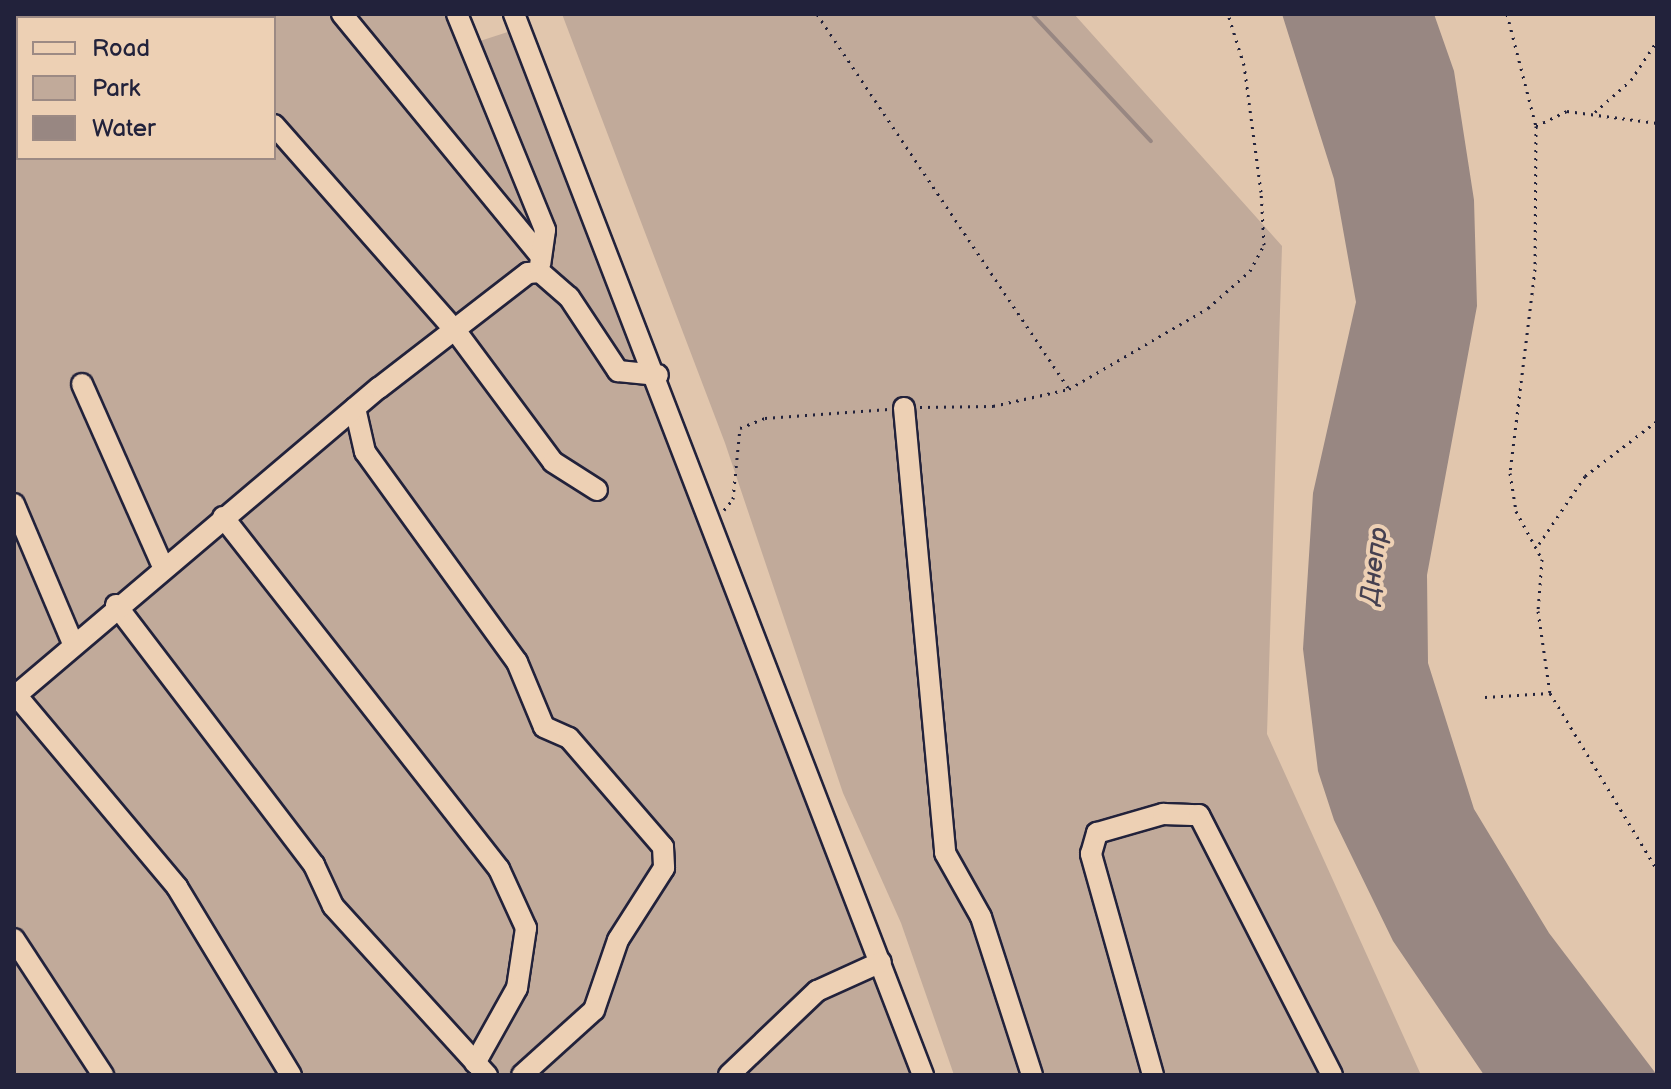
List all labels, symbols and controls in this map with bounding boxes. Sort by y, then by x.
legend [16,16,276,160]
text: Road [92,34,150,63]
text: Park [92,74,140,103]
text: Water [92,114,156,143]
water label: Днепр [1355,526,1395,606]

